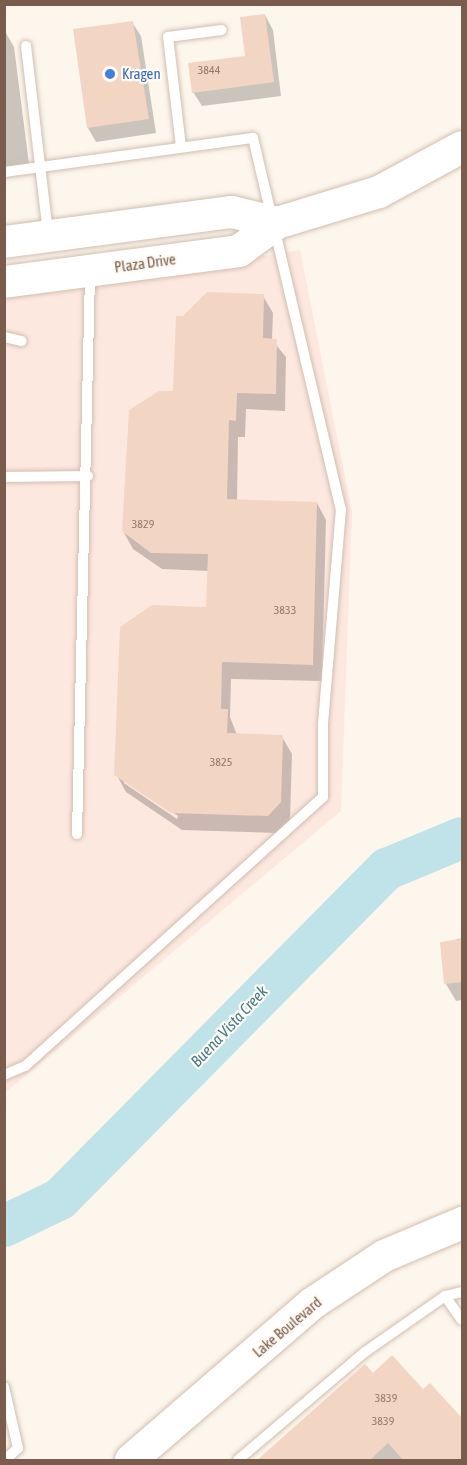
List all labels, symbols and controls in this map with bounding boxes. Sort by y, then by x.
house number: 3844 [198,64,220,78]
place label: Kragen [122,65,161,83]
marker: Kragen [103,67,117,81]
street label: Plaza Drive [113,250,177,276]
house number: 3829 [132,518,154,532]
house number: 3833 [274,604,296,618]
house number: 3825 [210,756,232,770]
water label: Buena Vista Creek [187,981,271,1071]
street label: Lake Boulevard [249,1293,325,1361]
house number: 3839 [375,1392,397,1406]
house number: 3839 [372,1415,394,1429]

